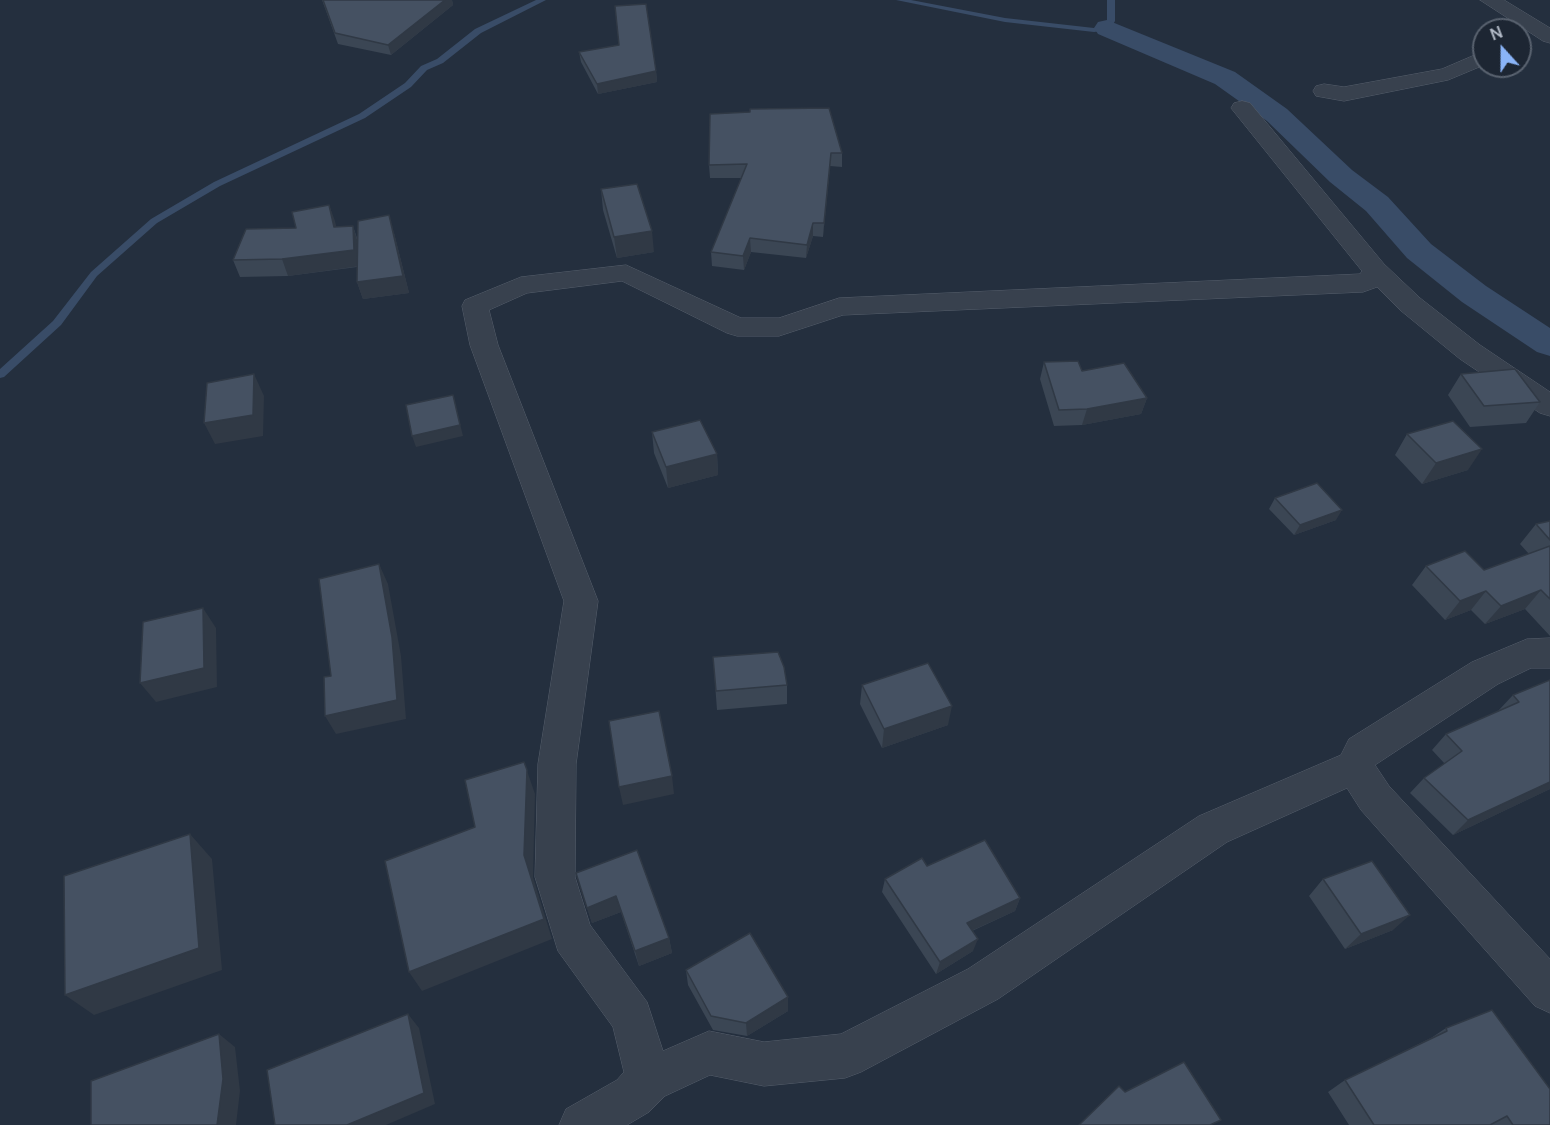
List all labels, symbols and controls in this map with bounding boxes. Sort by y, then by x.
north arrow [1472,18,1532,78]
text: N [1487,21,1506,45]

